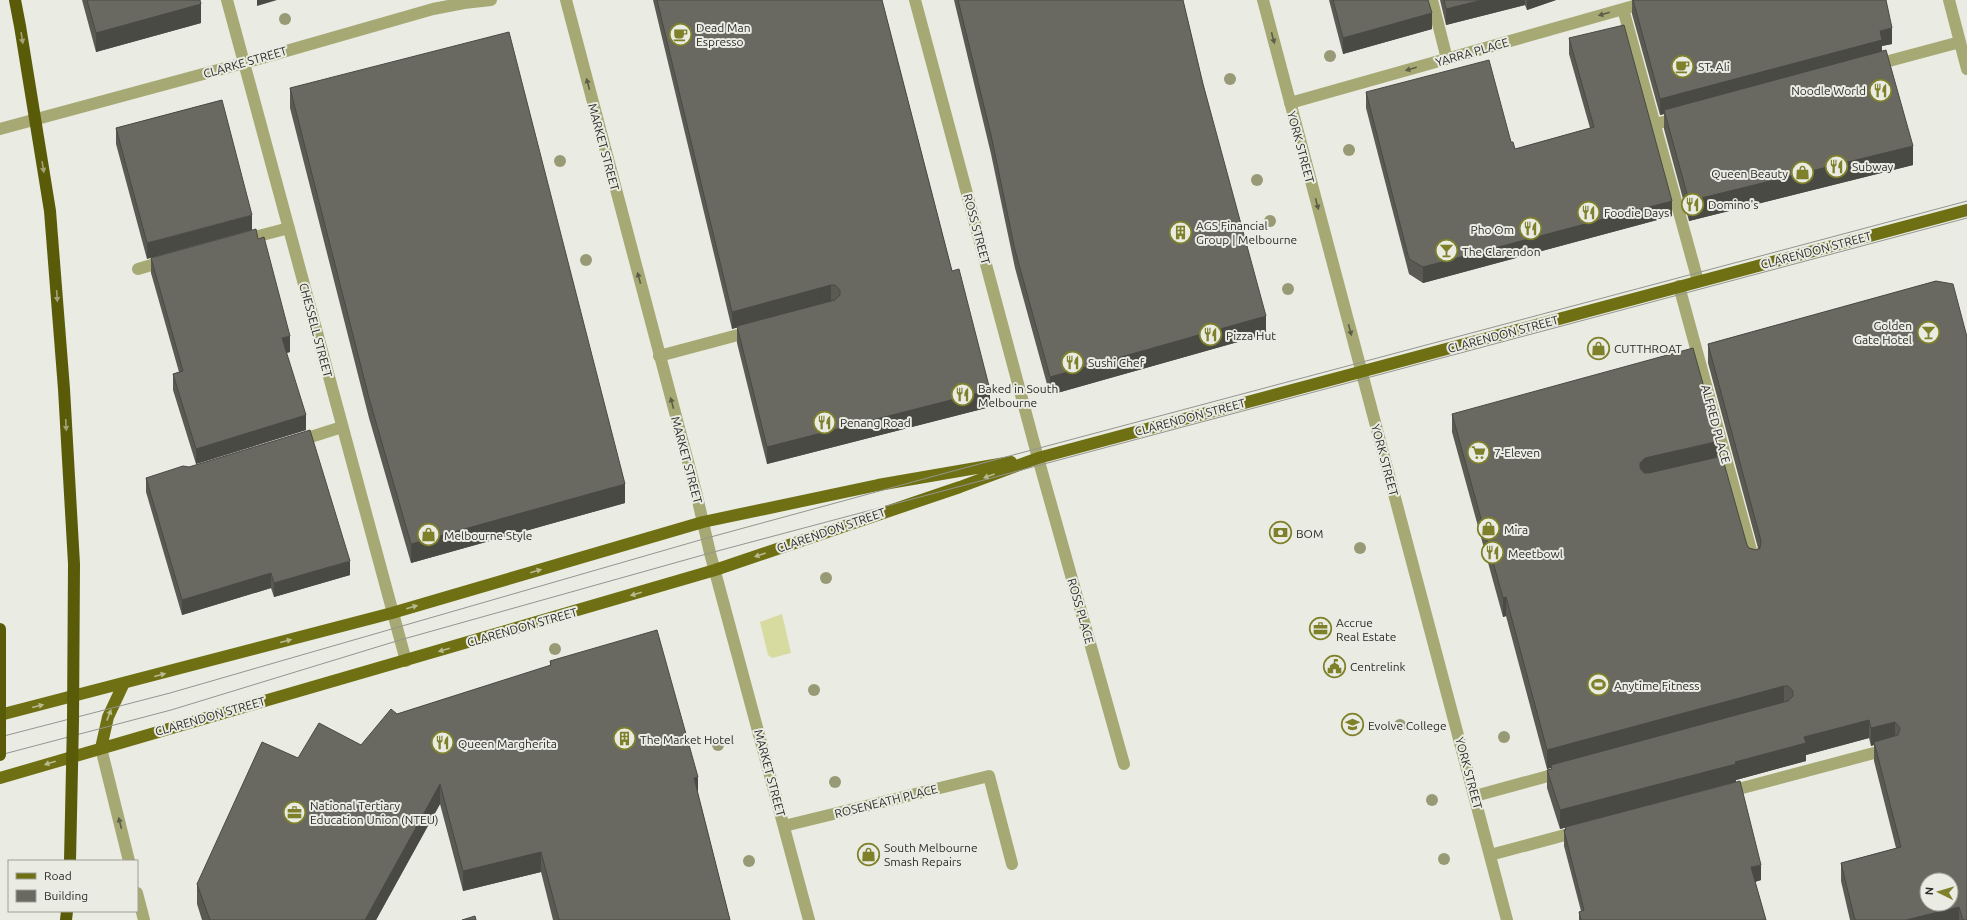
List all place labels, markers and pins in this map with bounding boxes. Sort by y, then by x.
cafe icon: Dead Man Espresso [667,21,693,47]
place label: Dead Man Espresso [696,21,750,48]
cafe icon: ST. Ali [1669,53,1695,79]
place label: ST. Ali [1698,60,1730,73]
restaurant icon: Noodle World [1868,77,1894,103]
place label: Noodle World [1791,84,1866,97]
restaurant icon: Subway [1823,153,1849,179]
shop icon: Queen Beauty [1790,160,1816,186]
place label: Subway [1852,160,1894,173]
place label: Queen Beauty [1711,167,1788,180]
restaurant icon: Domino's [1679,191,1705,217]
place label: Domino's [1708,198,1758,211]
restaurant icon: Foodie Days [1575,199,1601,225]
place label: Foodie Days [1604,206,1669,219]
restaurant icon: Pho Om [1517,216,1543,242]
building icon: AGS Financial Group | Melbourne [1167,219,1193,245]
place label: AGS Financial Group | Melbourne [1196,219,1297,246]
place label: Pho Om [1471,223,1514,236]
bar icon: The Clarendon [1434,238,1460,264]
place label: The Clarendon [1462,245,1541,258]
place label: Golden Gate Hotel [1854,319,1912,346]
bar icon: Golden Gate Hotel [1915,319,1941,345]
restaurant icon: Pizza Hut [1198,322,1224,348]
place label: Pizza Hut [1226,329,1276,342]
shop icon: CUTTHROAT [1585,335,1611,361]
place label: CUTTHROAT [1614,342,1682,355]
restaurant icon: Sushi Chef [1060,349,1086,375]
place label: Sushi Chef [1088,356,1145,369]
restaurant icon: Baked in South Melbourne [949,382,975,408]
place label: Baked in South Melbourne [978,382,1058,409]
restaurant icon: Penang Road [812,409,838,435]
place label: Penang Road [840,416,911,429]
supermarket icon: 7-Eleven [1466,439,1492,465]
place label: 7-Eleven [1494,446,1540,459]
shop icon: Mira [1476,516,1502,542]
bank icon: BOM [1268,520,1294,546]
shop icon: Melbourne Style [415,522,441,548]
place label: Mira [1504,523,1528,536]
place label: BOM [1296,527,1323,540]
place label: Melbourne Style [444,529,532,542]
restaurant icon: Meetbowl [1480,540,1506,566]
place label: Meetbowl [1508,547,1563,560]
office icon: Accrue Real Estate [1308,616,1334,642]
place label: Accrue Real Estate [1336,616,1396,643]
public building icon: Centrelink [1322,653,1348,679]
place label: Centrelink [1350,660,1406,673]
sports icon: Anytime Fitness [1585,672,1611,698]
place label: Anytime Fitness [1614,679,1700,692]
school or university icon: Evolve College [1339,712,1365,738]
place label: Evolve College [1368,719,1447,732]
building icon: The Market Hotel [611,726,637,752]
restaurant icon: Queen Margherita [429,730,455,756]
place label: The Market Hotel [640,733,734,746]
place label: Queen Margherita [458,737,557,750]
office icon: National Tertiary Education Union (NTEU) [282,799,308,825]
place label: National Tertiary Education Union (NTEU) [310,799,439,827]
shop icon: South Melbourne Smash Repairs [856,841,882,867]
place label: South Melbourne Smash Repairs [884,841,978,868]

